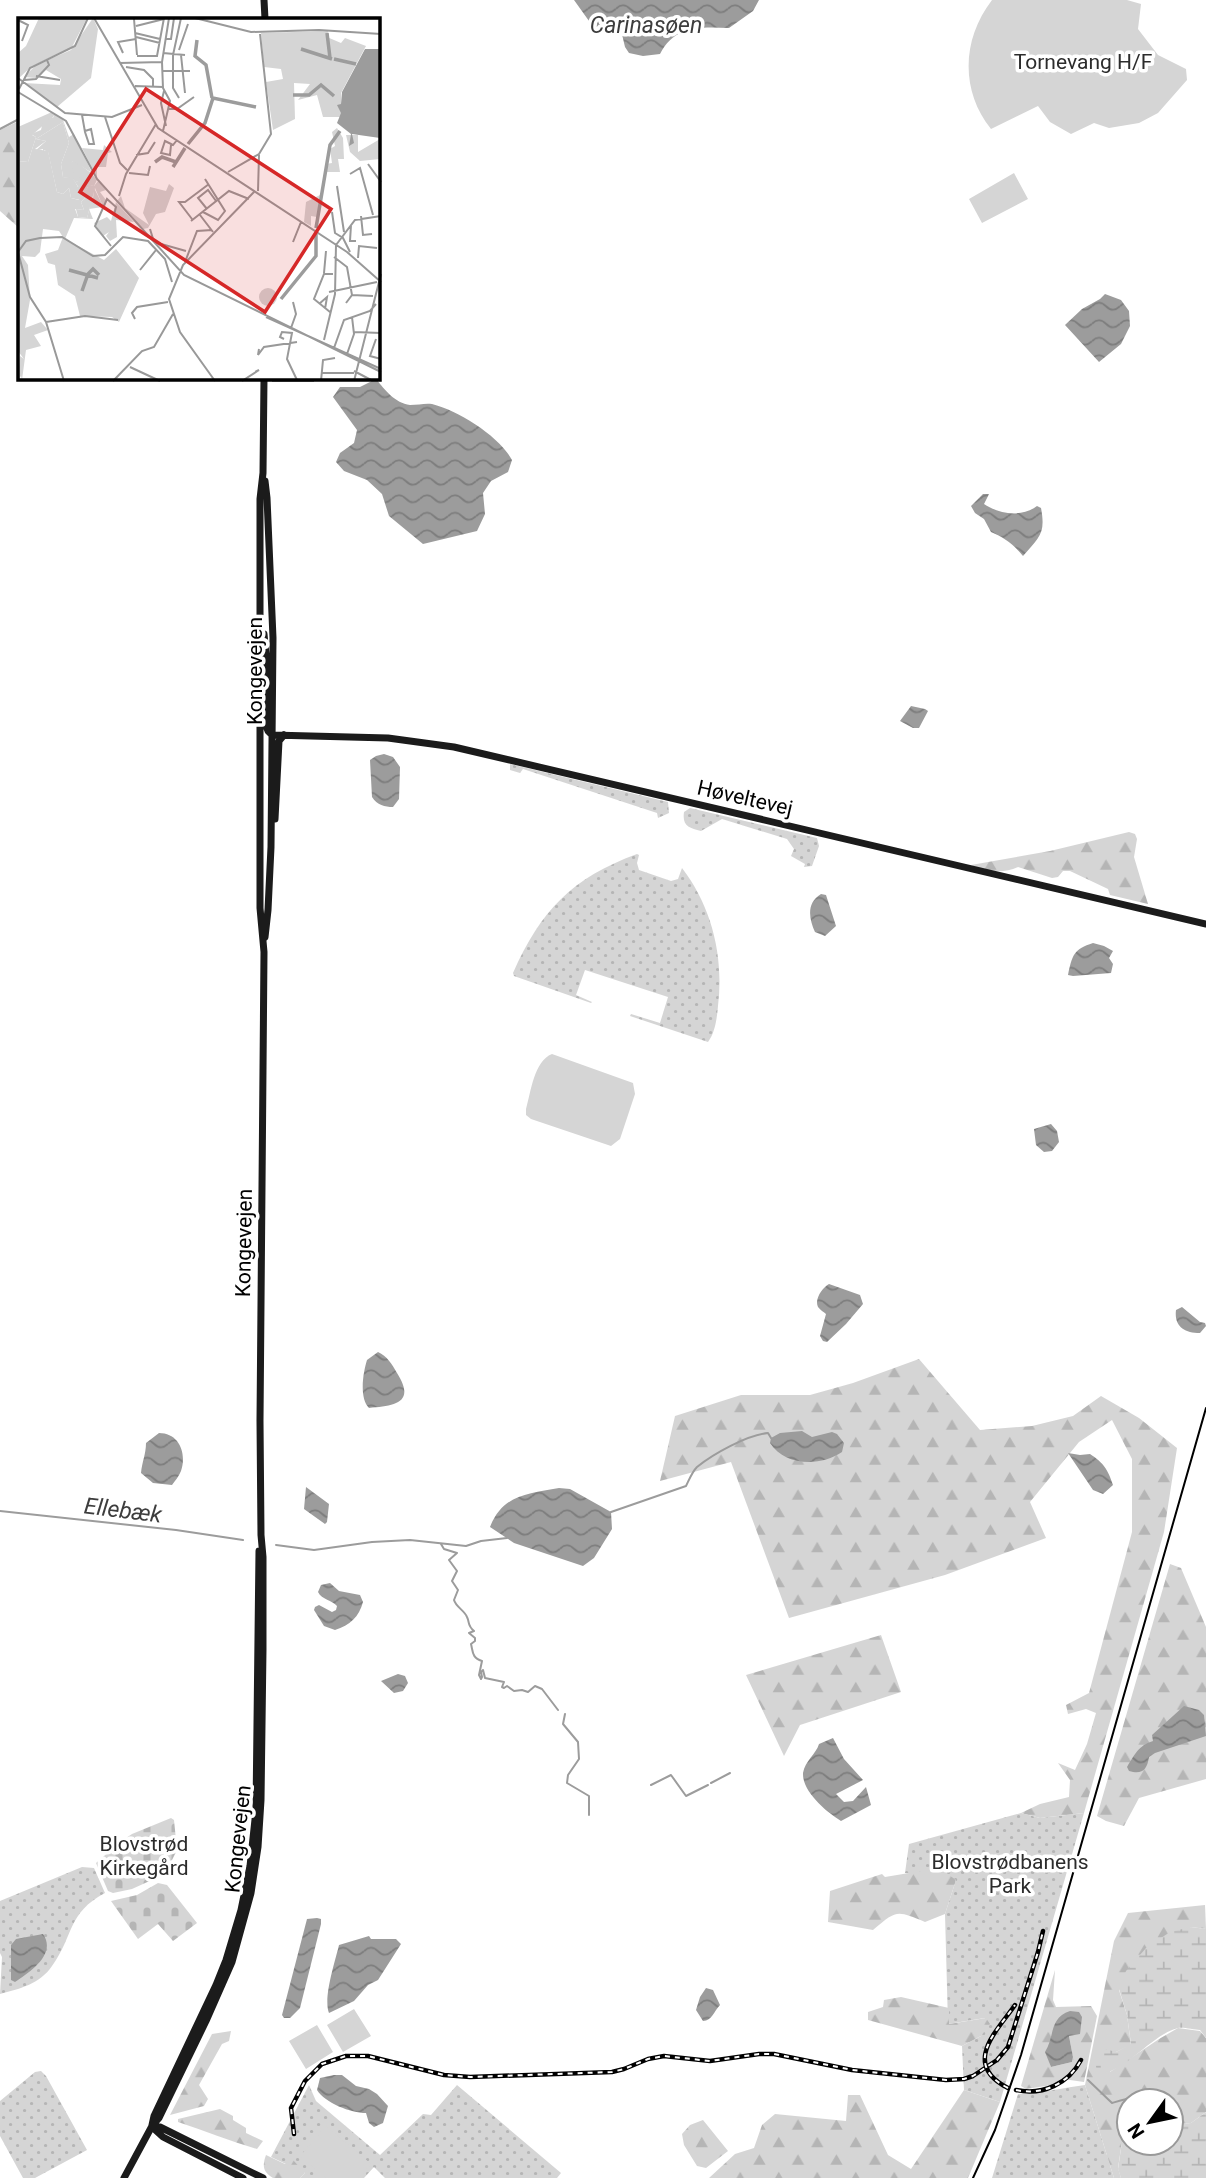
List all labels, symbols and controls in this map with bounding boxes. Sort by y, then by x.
water label: Carinasøen [590,12,702,39]
inset map [18,18,380,380]
park label: Tornevang H/F [1014,50,1152,74]
street label: Kongevejen [243,617,267,725]
street label: Høveltevej [695,775,795,821]
street label: Kongevejen [231,1189,257,1297]
water label: Ellebæk [83,1492,164,1529]
street label: Kongevejen [220,1784,256,1894]
park label: Blovstrød Kirkegård [100,1832,188,1880]
park label: Blovstrødbanens Park [931,1850,1089,1898]
north arrow [1115,2087,1185,2157]
text: N [1123,2119,1149,2143]

